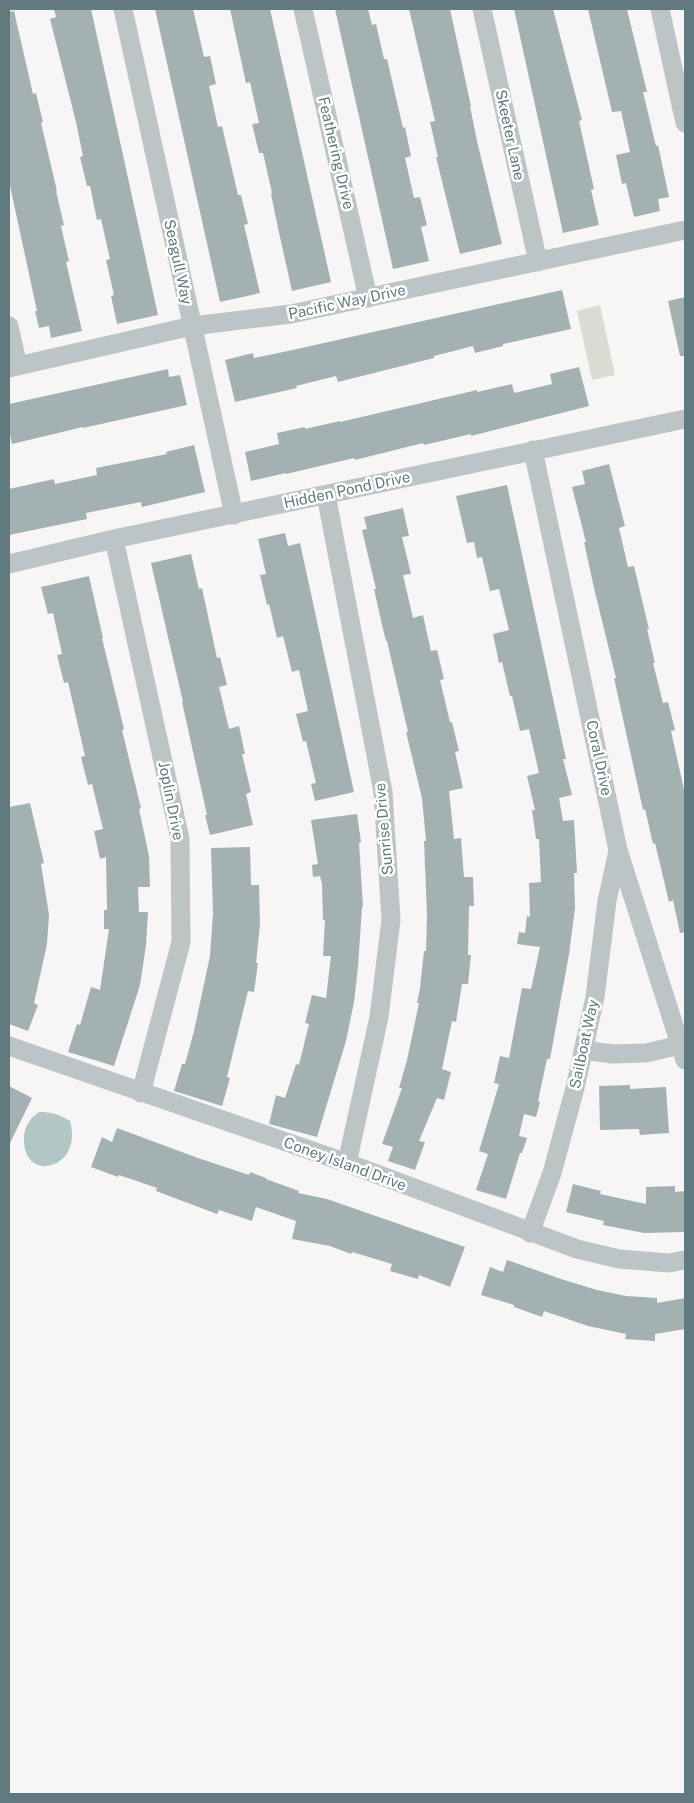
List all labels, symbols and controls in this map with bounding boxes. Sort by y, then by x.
street label: Skeeter Lane [493,88,528,182]
street label: Feathering Drive [315,95,358,211]
street label: Seagull Way [161,218,196,306]
street label: Pacific Way Drive [287,281,407,322]
street label: Hidden Pond Drive [282,468,412,511]
street label: Coral Drive [583,719,616,797]
street label: Joplin Drive [156,760,187,842]
street label: Sunrise Drive [371,782,396,876]
street label: Sailboat Way [566,998,601,1090]
street label: Coney Island Drive [282,1133,409,1194]

